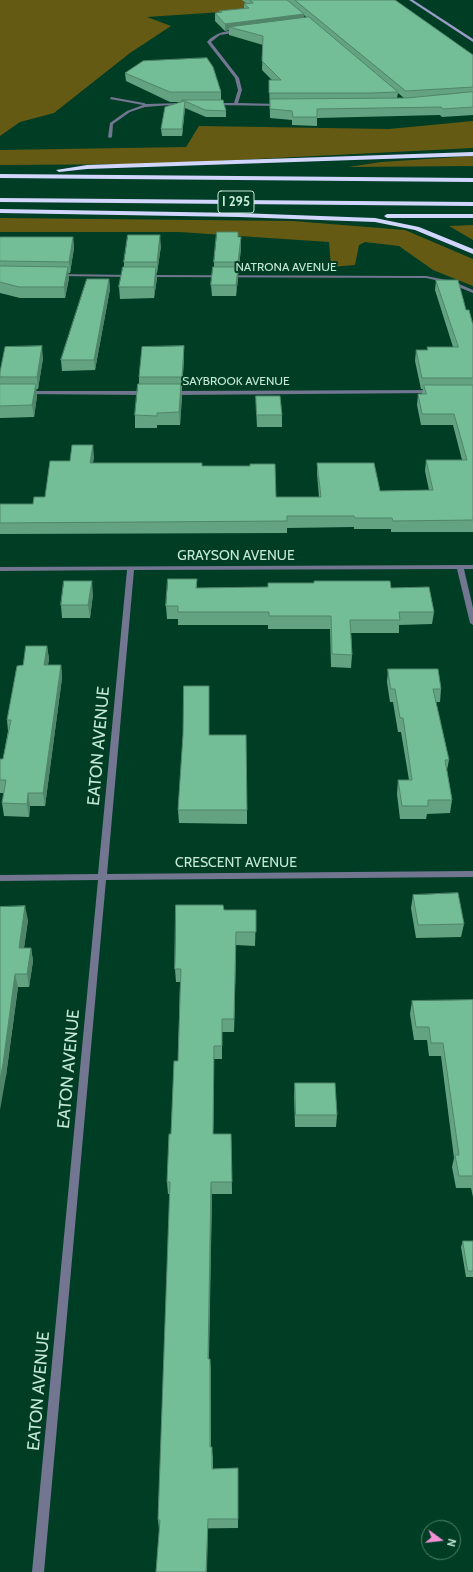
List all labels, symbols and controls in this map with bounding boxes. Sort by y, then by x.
road number: I 295 [218,191,254,213]
street label: NATRONA AVENUE [235,260,337,274]
street label: SAYBROOK AVENUE [182,374,290,388]
street label: GRAYSON AVENUE [177,548,295,564]
street label: EATON AVENUE [84,686,114,806]
street label: CRESCENT AVENUE [175,855,297,871]
street label: EATON AVENUE [54,1009,84,1129]
street label: EATON AVENUE [24,1331,54,1451]
north arrow [421,1520,461,1560]
text: N [444,1537,459,1548]

